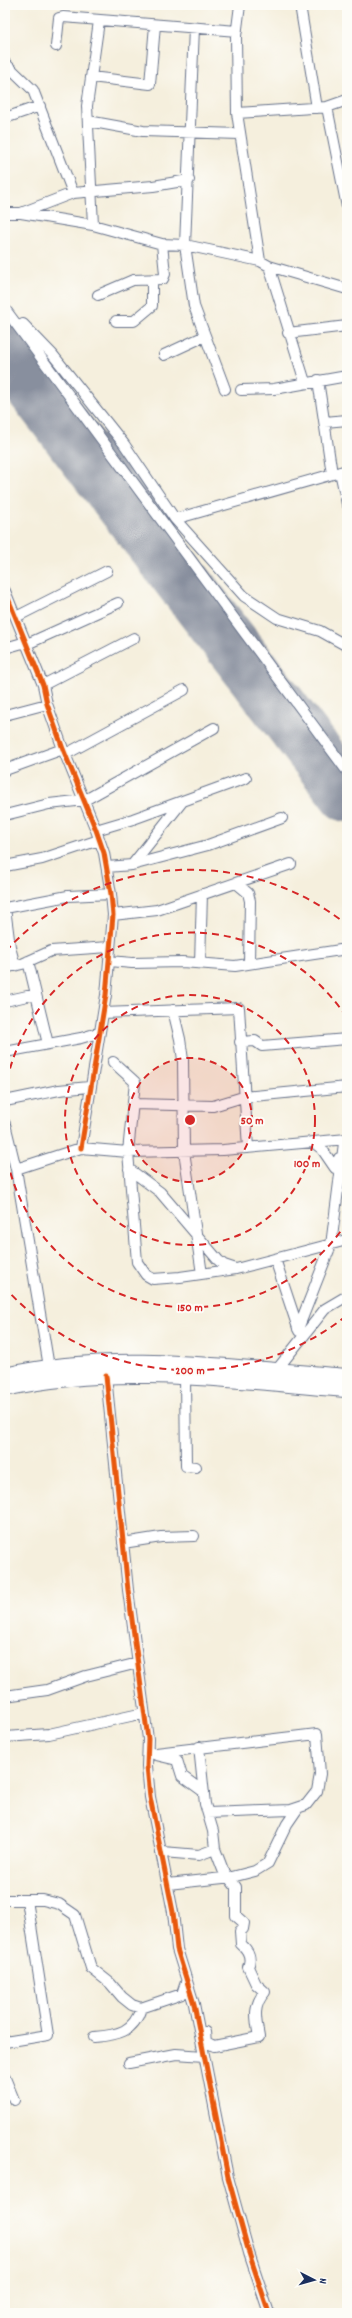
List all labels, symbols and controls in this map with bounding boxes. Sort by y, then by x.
centre of rings [183,1113,197,1127]
text: 50 m [240,1113,264,1130]
text: 100 m [294,1156,320,1173]
text: 150 m [177,1300,203,1317]
text: 200 m [175,1363,205,1380]
north arrow [294,2260,334,2300]
text: N [314,2277,330,2285]

